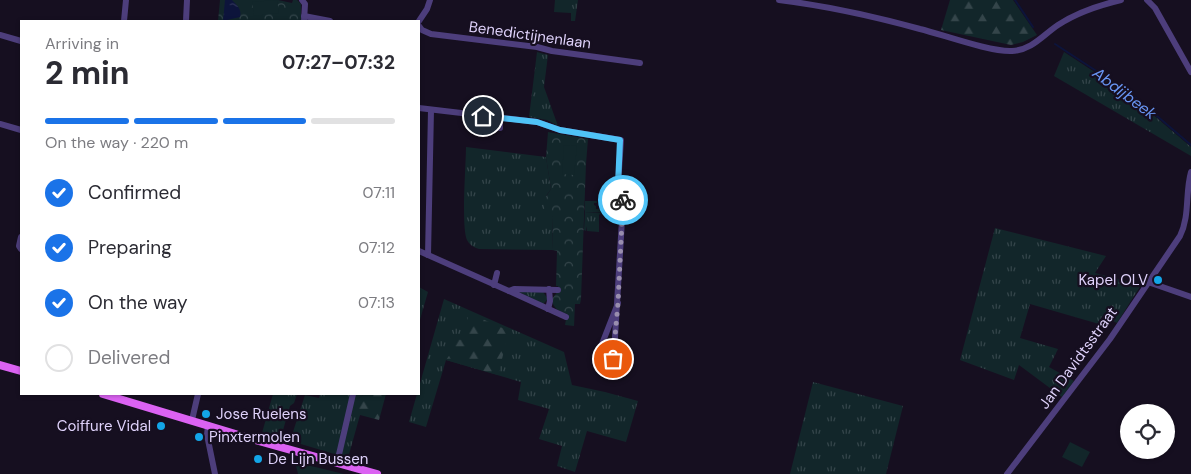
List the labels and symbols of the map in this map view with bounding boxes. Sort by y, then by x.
street label: Benedictijnenlaan [468,17,592,53]
water label: Abdijbeek [1088,62,1162,125]
pin [462,95,504,137]
courier [598,175,648,225]
place label: Kapel OLV [1078,270,1148,290]
marker: Kapel OLV [1152,274,1164,286]
street label: Jan Davidtsstraat [1034,303,1122,413]
pin [592,338,634,380]
place label: Jose Ruelens [216,404,306,424]
marker: Jose Ruelens [200,408,212,420]
place label: Coiffure Vidal [57,416,151,436]
marker: Coiffure Vidal [155,420,167,432]
place label: Pinxtermolen [209,427,300,447]
marker: Pinxtermolen [193,431,205,443]
place label: De Lijn Bussen [268,449,368,469]
marker: De Lijn Bussen [252,453,264,465]

